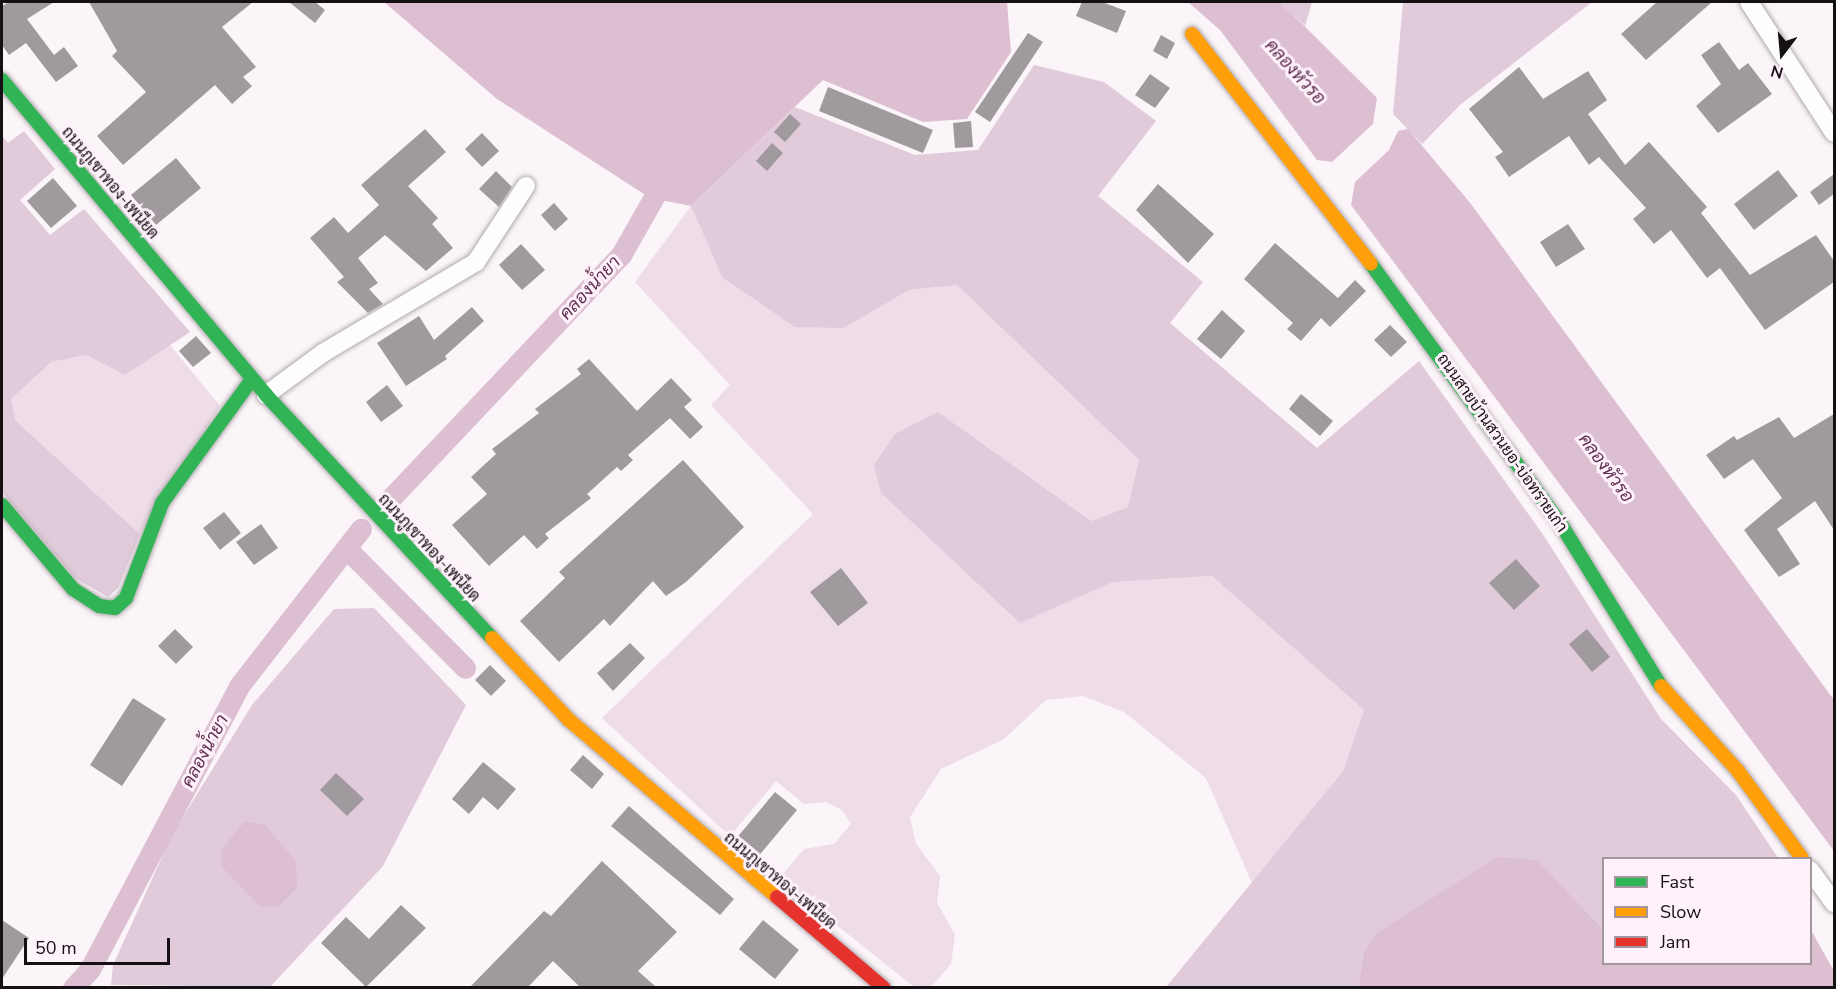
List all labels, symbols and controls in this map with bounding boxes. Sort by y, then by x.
north arrow [1752,24,1812,84]
water label: คลองหัวรอ [1260,35,1330,109]
text: N [1768,59,1786,84]
street label: ถนนภูเขาทอง-เพนียด [57,123,163,243]
water label: คลองน้ำยา [555,252,625,324]
street label: ถนนสายบ้านสวนยอ-บ่อทรายเก่า [1433,350,1571,536]
water label: คลองหัวรอ [1574,429,1638,507]
street label: ถนนภูเขาทอง-เพนียด [374,490,484,606]
water label: คลองน้ำยา [177,711,233,791]
street label: ถนนภูเขาทอง-เพนียด [720,828,840,934]
legend [1602,857,1812,965]
text: Fast [1660,870,1694,894]
text: Slow [1660,900,1701,924]
scale bar [27,926,172,964]
text: Jam [1660,930,1691,954]
text: 50 m [35,936,77,960]

